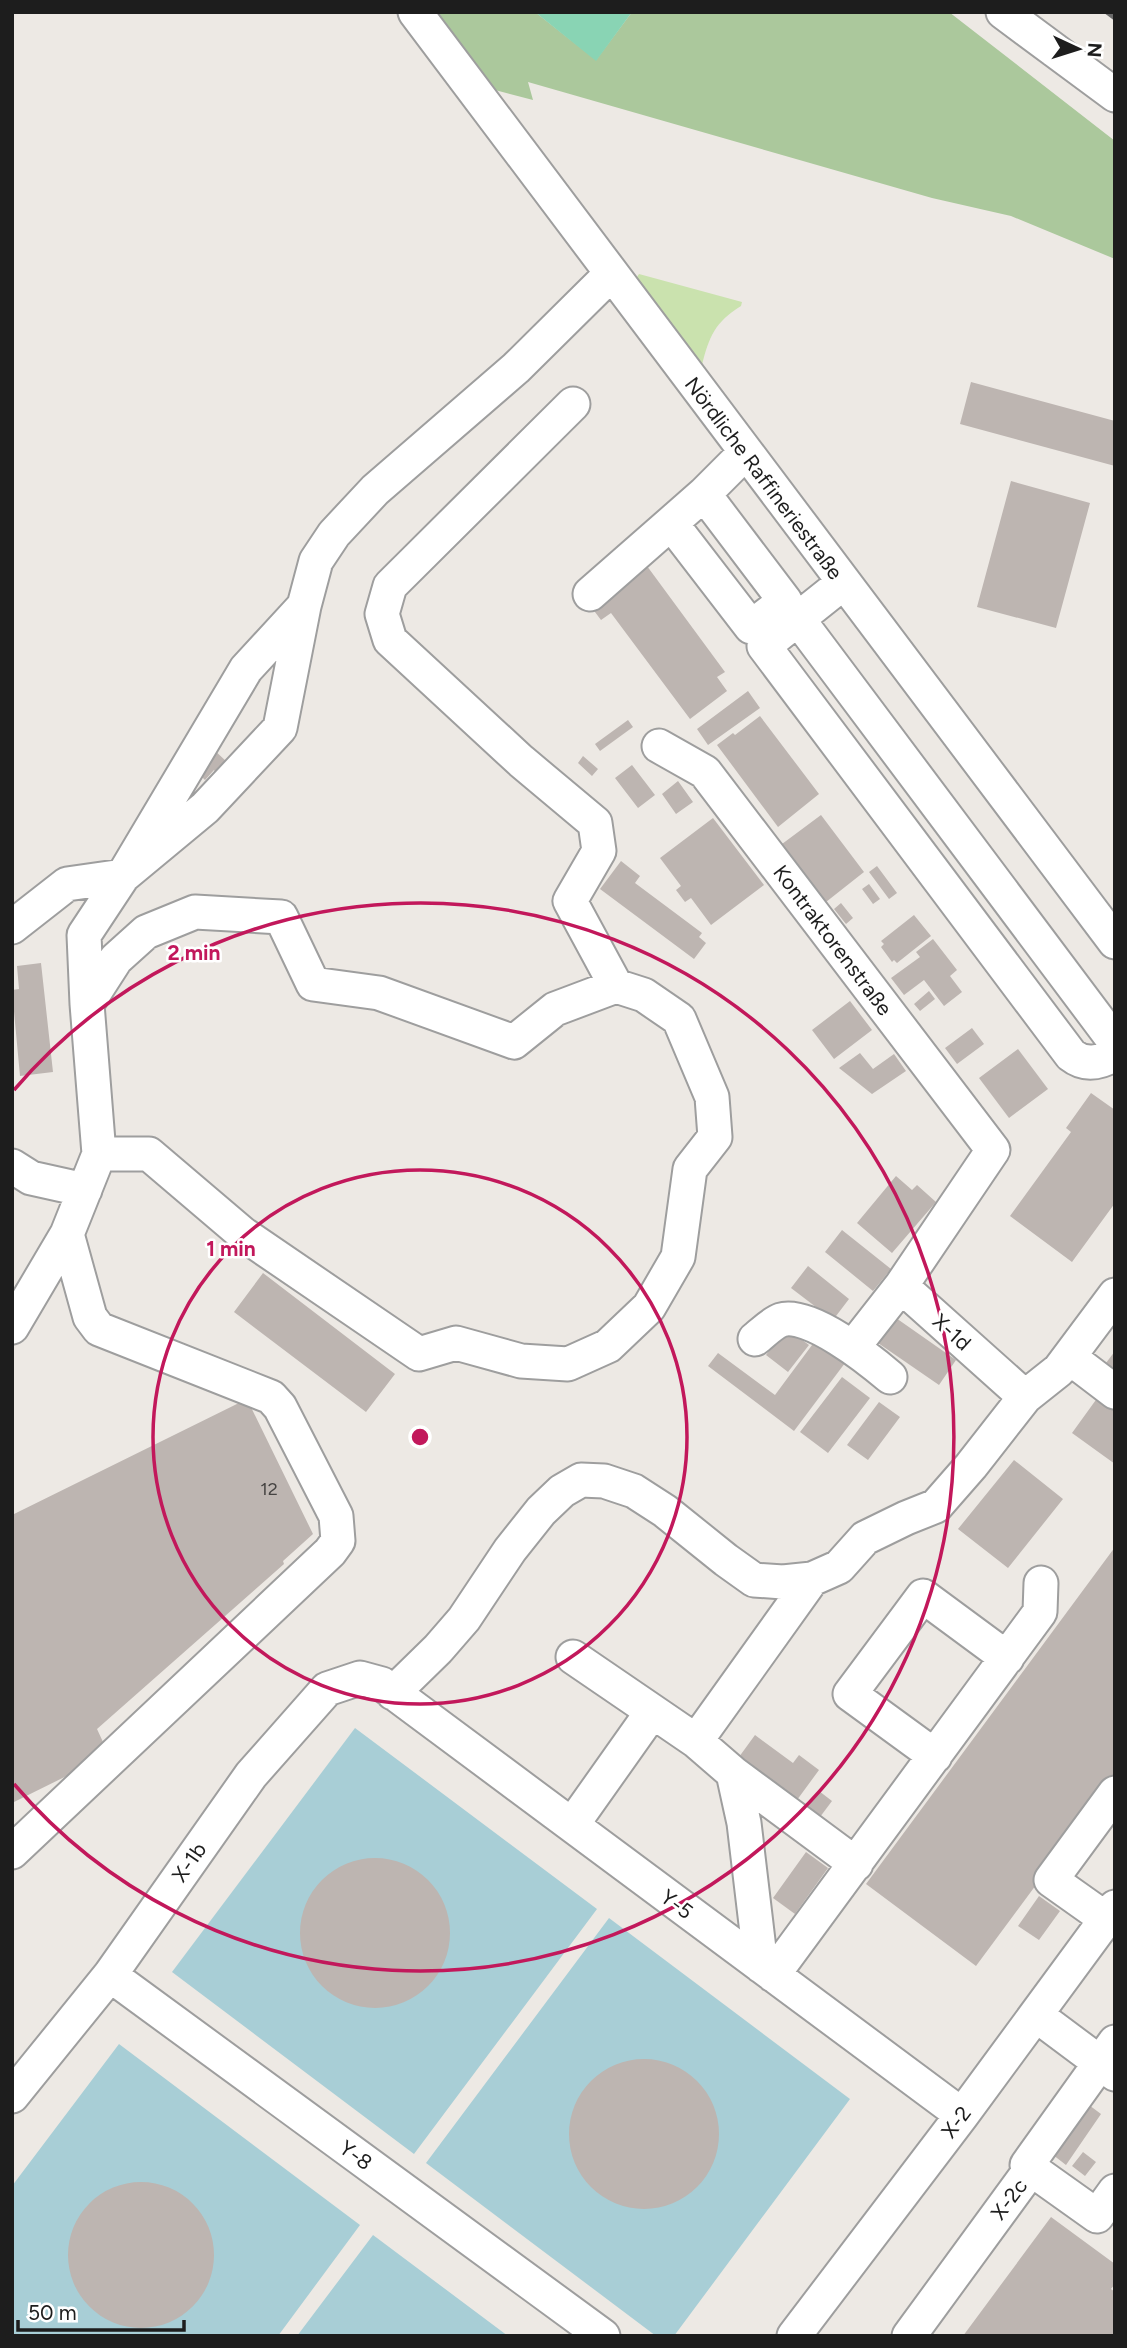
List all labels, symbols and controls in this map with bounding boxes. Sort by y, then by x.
north arrow [1043,14,1113,84]
text: N [1082,42,1106,58]
street label: Nördliche Raffineriestraße [680,372,848,584]
street label: Kontraktorenstraße [768,860,898,1020]
text: 2 min [168,940,220,965]
text: 1 min [206,1236,256,1261]
street label: X-1d [928,1308,976,1356]
centre of rings [408,1425,432,1449]
house number: 12 [260,1478,278,1500]
street label: X-1b [167,1837,211,1887]
street label: Y-5 [656,1884,698,1924]
street label: X-2 [936,2101,976,2143]
street label: Y-8 [335,2135,377,2175]
street label: X-2c [986,2174,1032,2224]
scale bar [18,2288,184,2332]
text: 50 m [28,2300,77,2325]

